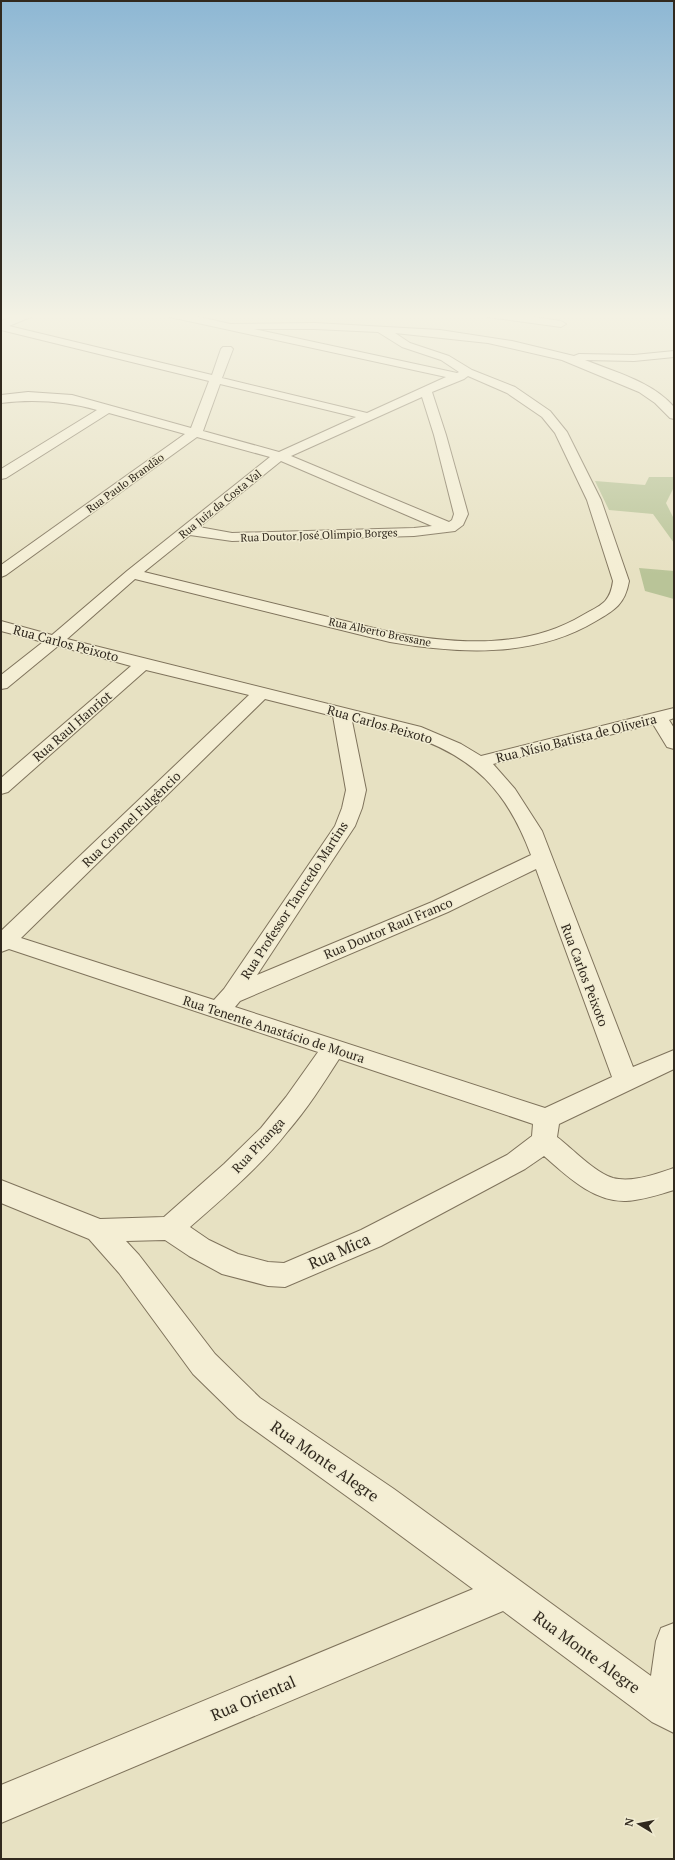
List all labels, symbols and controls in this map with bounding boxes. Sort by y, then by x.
street label: Rua Paulo Brandão [83,450,167,516]
street label: Rua Juiz da Costa Val [176,466,264,542]
street label: Rua Doutor José Olimpio Borges [240,525,398,545]
street label: Rua Alberto Bressane [327,614,433,650]
street label: Rua Carlos Peixoto [11,620,121,666]
street label: Rua Raul Hanriot [29,686,116,765]
street label: Rua Carlos Peixoto [325,700,435,748]
street label: Rua Nísio Batista de Oliveira [494,709,659,767]
street label: Rua Coronel Fulgêncio [78,767,184,871]
street label: Rua Professor Tancredo Martins [236,818,352,982]
street label: Rua Doutor Raul Franco [321,893,455,963]
street label: Rua Carlos Peixoto [557,921,613,1029]
street label: Rua Tenente Anastácio de Moura [181,991,368,1067]
street label: Rua Piranga [228,1113,289,1177]
street label: Rua Mica [305,1228,373,1274]
street label: Rua Monte Alegre [266,1415,384,1507]
street label: Rua Monte Alegre [529,1606,645,1698]
street label: Rua Oriental [207,1670,299,1726]
north arrow [619,1804,659,1844]
text: N [622,1816,637,1828]

